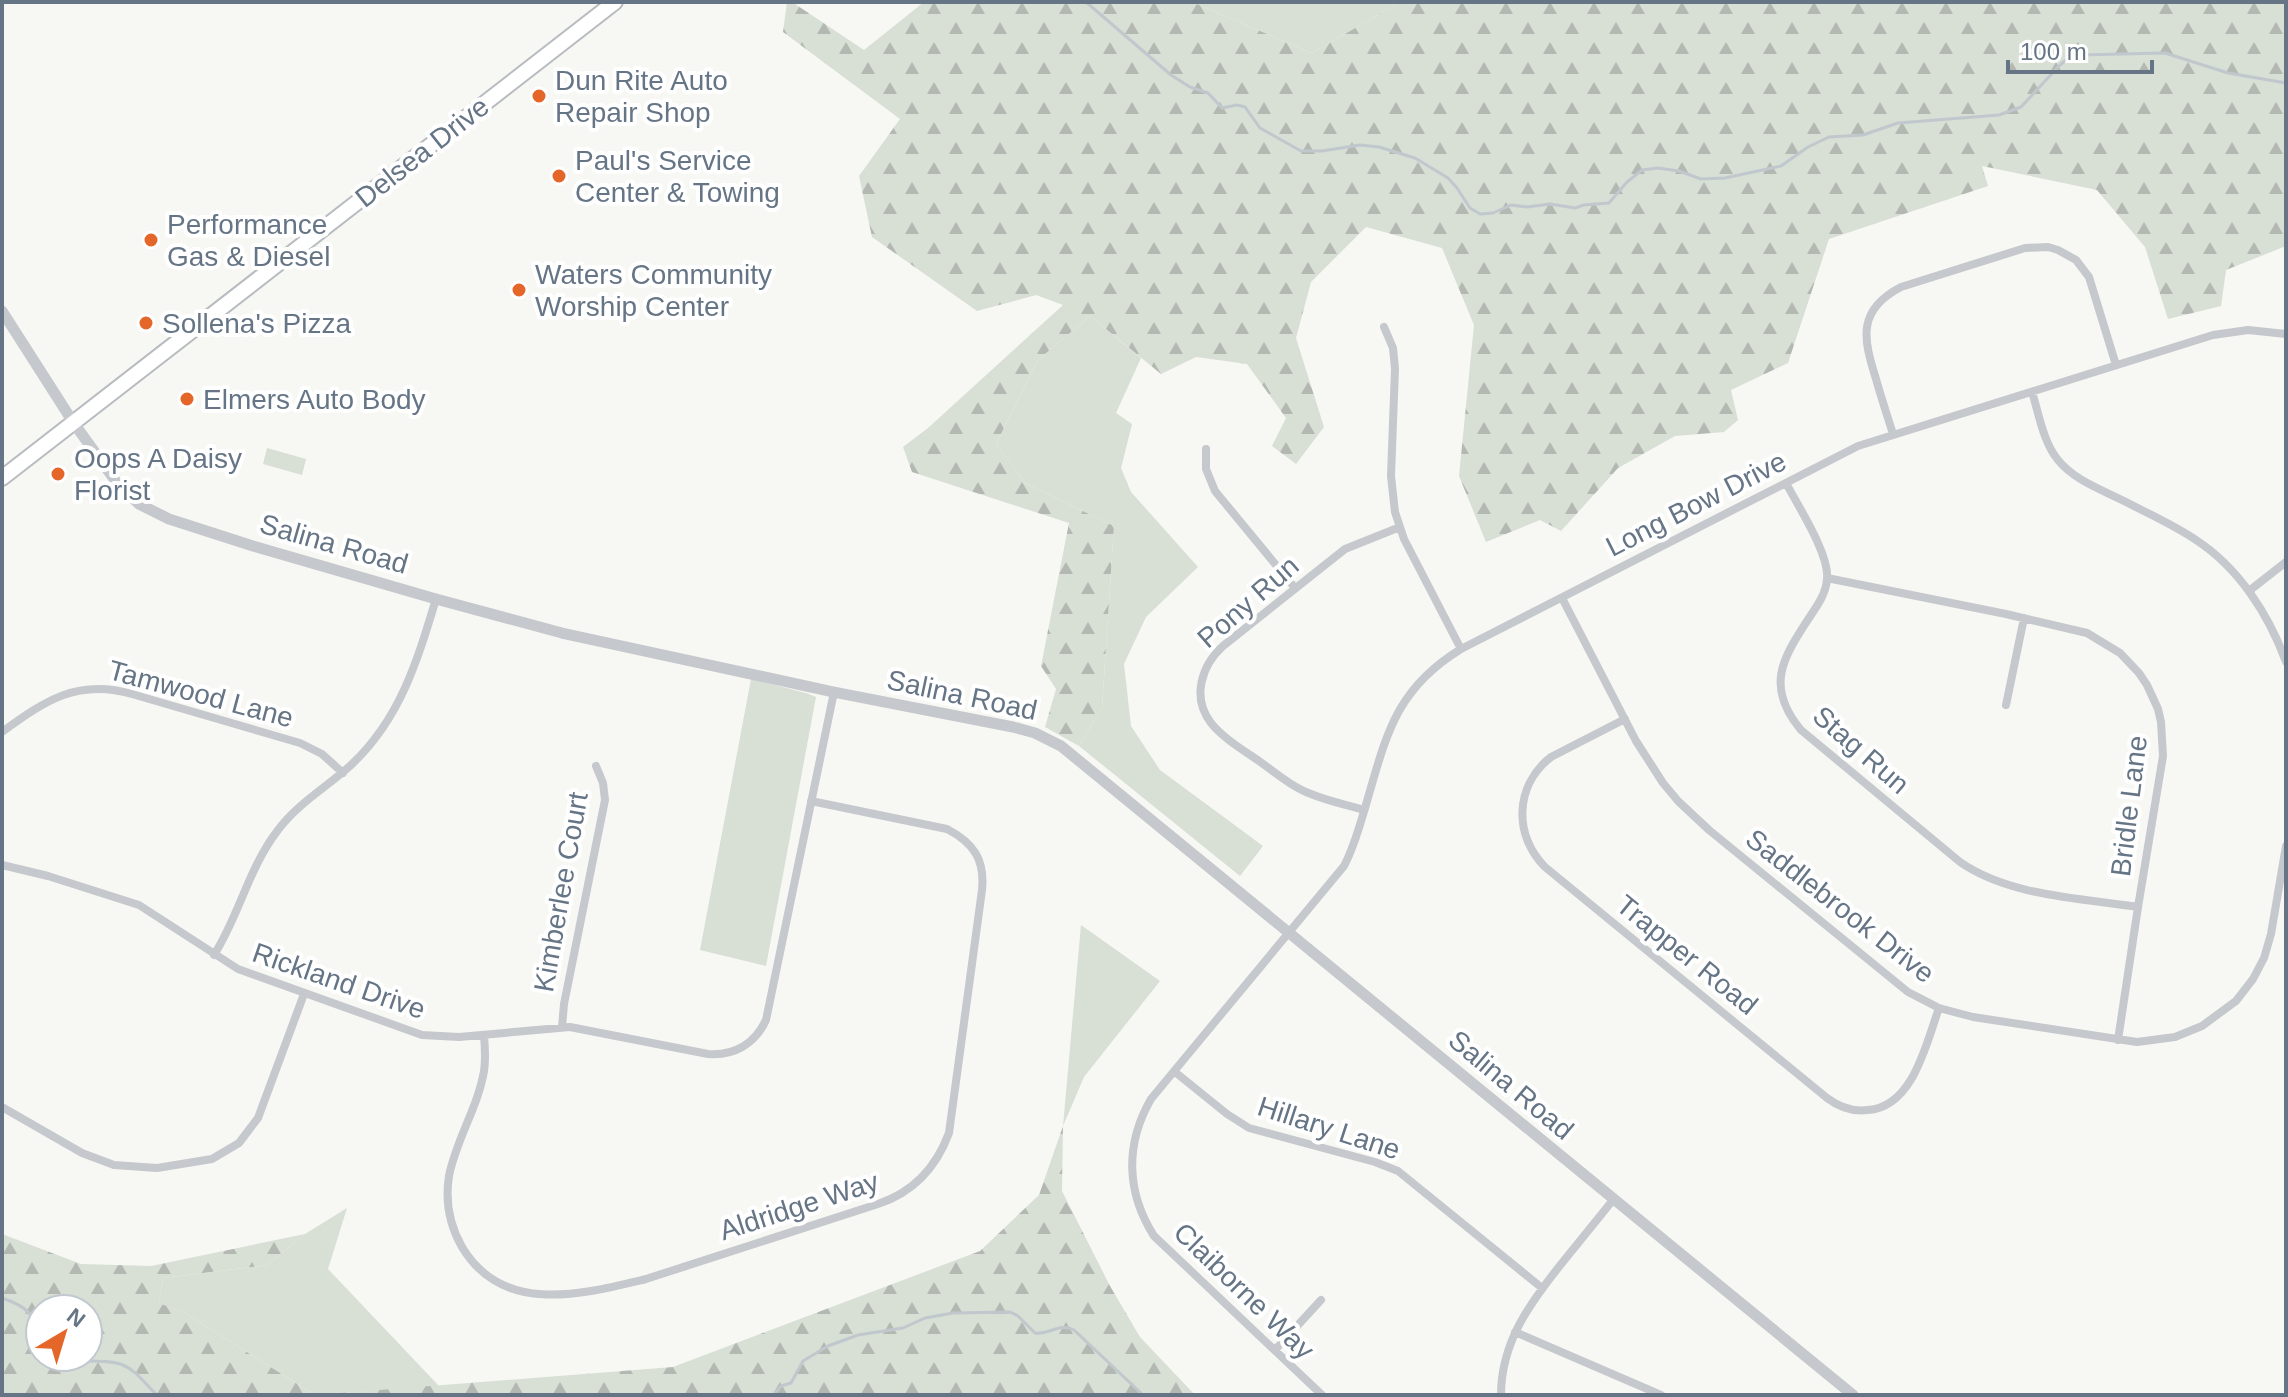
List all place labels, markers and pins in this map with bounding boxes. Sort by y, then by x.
place label: Dun Rite Auto Repair Shop [555,65,728,128]
marker: Dun Rite Auto Repair Shop [530,87,548,105]
place label: Paul's Service Center & Towing [575,145,780,208]
marker: Paul's Service Center & Towing [550,167,568,185]
place label: Performance Gas & Diesel [167,209,330,272]
marker: Performance Gas & Diesel [142,231,160,249]
place label: Waters Community Worship Center [535,259,772,322]
marker: Waters Community Worship Center [510,281,528,299]
place label: Sollena's Pizza [162,308,351,339]
marker: Sollena's Pizza [137,314,155,332]
place label: Elmers Auto Body [203,384,426,415]
marker: Elmers Auto Body [178,390,196,408]
place label: Oops A Daisy Florist [74,443,242,506]
marker: Oops A Daisy Florist [49,465,67,483]

